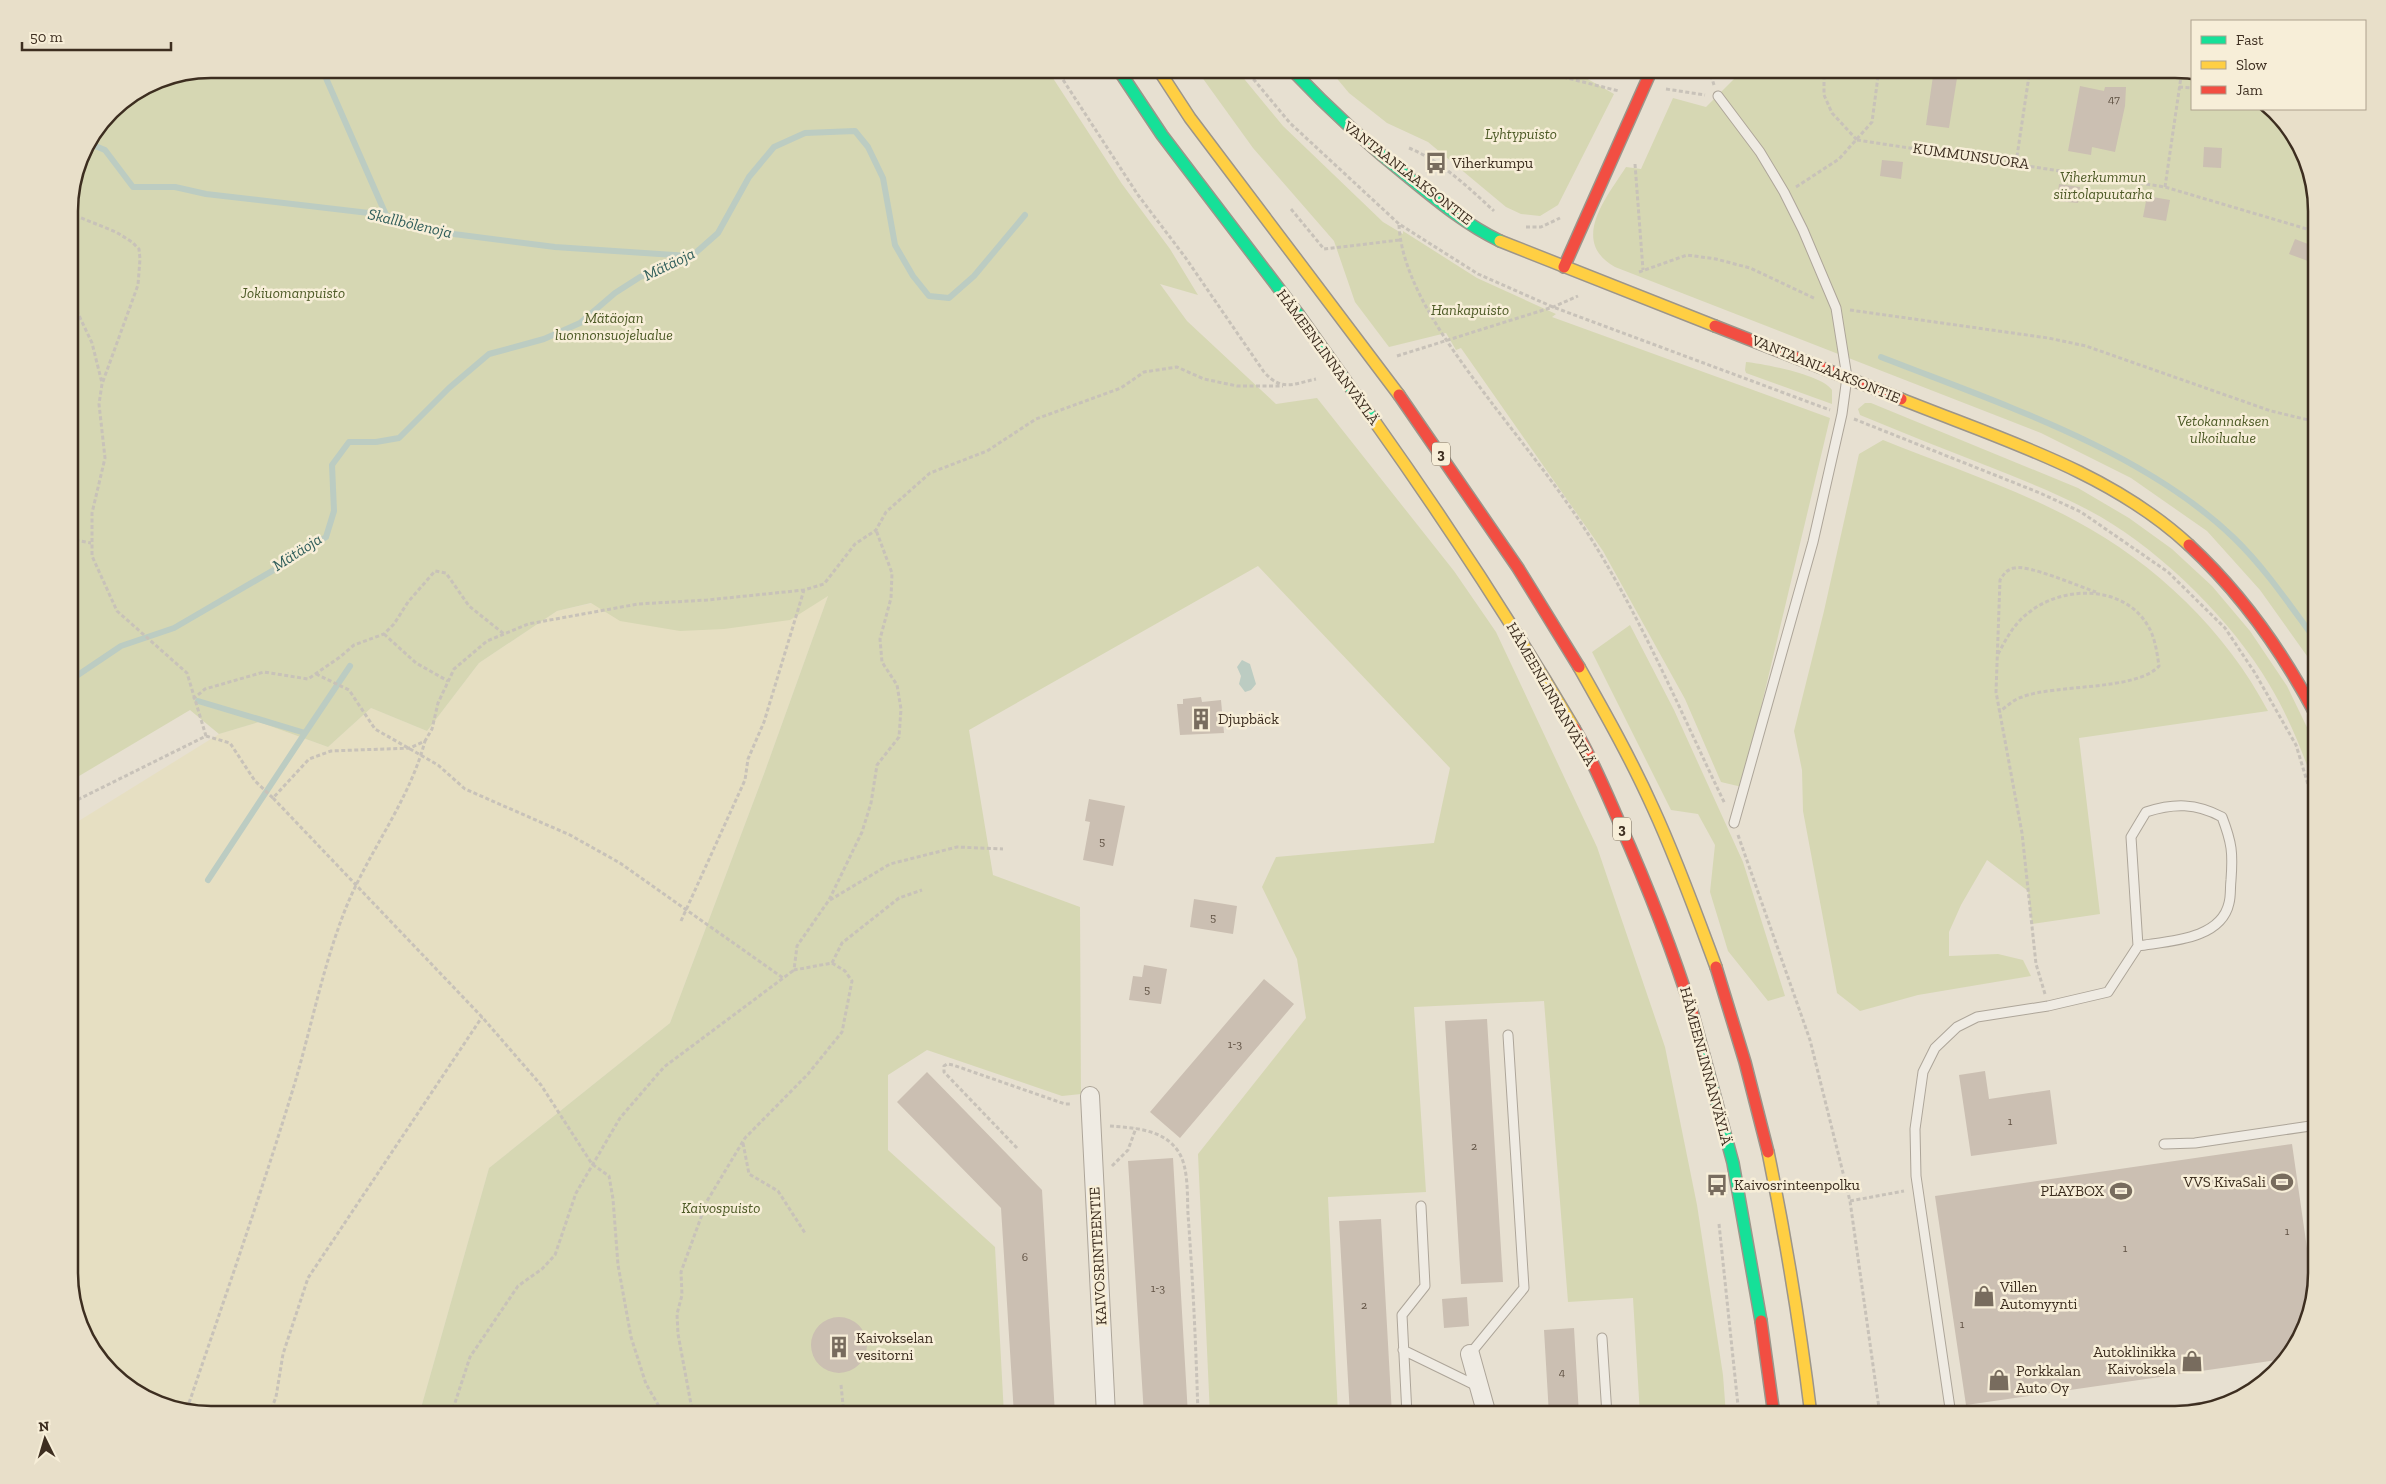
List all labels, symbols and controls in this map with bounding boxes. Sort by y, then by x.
scale bar [22,20,171,52]
legend [2191,20,2366,110]
text: 50 m [30,28,63,46]
text: Fast [2236,31,2264,49]
text: Slow [2236,56,2268,74]
text: Jam [2236,81,2263,99]
house number: 47 [2108,92,2120,106]
street label: VANTAANLAAKSONTIE [1339,117,1476,229]
park label: Lyhtypuisto [1485,125,1557,143]
street label: KUMMUNSUORA [1912,139,2030,173]
bus stop icon: Viherkumpu [1423,150,1449,176]
place label: Viherkumpu [1451,154,1534,172]
park label: Viherkummun siirtolapuutarha [2053,168,2153,203]
water label: Skallbölenoja [366,204,454,242]
water label: Mätäoja [640,243,698,285]
park label: Jokiuomanpuisto [240,284,345,302]
street label: HÄMEENLINNANVÄYLÄ [1273,286,1383,428]
park label: Hankapuisto [1431,301,1509,319]
park label: Mätäojan luonnonsuojelualue [555,309,673,344]
street label: VANTAANLAAKSONTIE [1748,331,1903,407]
park label: Vetokannaksen ulkoilualue [2177,412,2269,447]
road number: 3 [1432,442,1450,466]
water label: Mätäoja [269,529,325,575]
street label: HÄMEENLINNANVÄYLÄ [1502,619,1600,769]
building icon: Djupbäck [1188,706,1214,732]
place label: Djupbäck [1218,710,1279,728]
road number: 3 [1613,818,1631,841]
house number: 5 [1099,834,1105,848]
house number: 5 [1210,910,1216,924]
house number: 5 [1144,982,1150,996]
street label: HÄMEENLINNANVÄYLÄ [1676,985,1736,1147]
house number: 1-3 [1228,1037,1242,1051]
house number: 1 [2008,1114,2013,1128]
house number: 2 [1471,1139,1477,1153]
sports icon: VVS KivaSali [2269,1169,2295,1195]
bus stop icon: Kaivosrinteenpolku [1704,1172,1730,1198]
place label: VVS KivaSali [2183,1173,2266,1191]
place label: Kaivosrinteenpolku [1734,1176,1861,1194]
sports icon: PLAYBOX [2108,1178,2134,1204]
place label: PLAYBOX [2041,1182,2105,1200]
street label: KAIVOSRINTEENTIE [1085,1186,1111,1326]
park label: Kaivospuisto [682,1199,760,1217]
house number: 1 [2285,1224,2290,1238]
house number: 1 [2123,1241,2128,1255]
house number: 6 [1022,1250,1028,1264]
place label: Villen Automyynti [1999,1278,2077,1313]
house number: 1-3 [1151,1281,1165,1295]
shop icon: Villen Automyynti [1971,1283,1997,1309]
house number: 2 [1361,1298,1367,1312]
house number: 1 [1960,1317,1965,1331]
place label: Kaivokselan vesitorni [856,1329,934,1364]
building icon: Kaivokselan vesitorni [826,1334,852,1360]
place label: Autoklinikka Kaivoksela [2093,1343,2176,1378]
shop icon: Autoklinikka Kaivoksela [2179,1348,2205,1374]
place label: Porkkalan Auto Oy [2016,1362,2081,1397]
house number: 4 [1559,1365,1566,1379]
shop icon: Porkkalan Auto Oy [1986,1367,2012,1393]
north arrow [20,1414,70,1464]
text: N [38,1418,50,1435]

